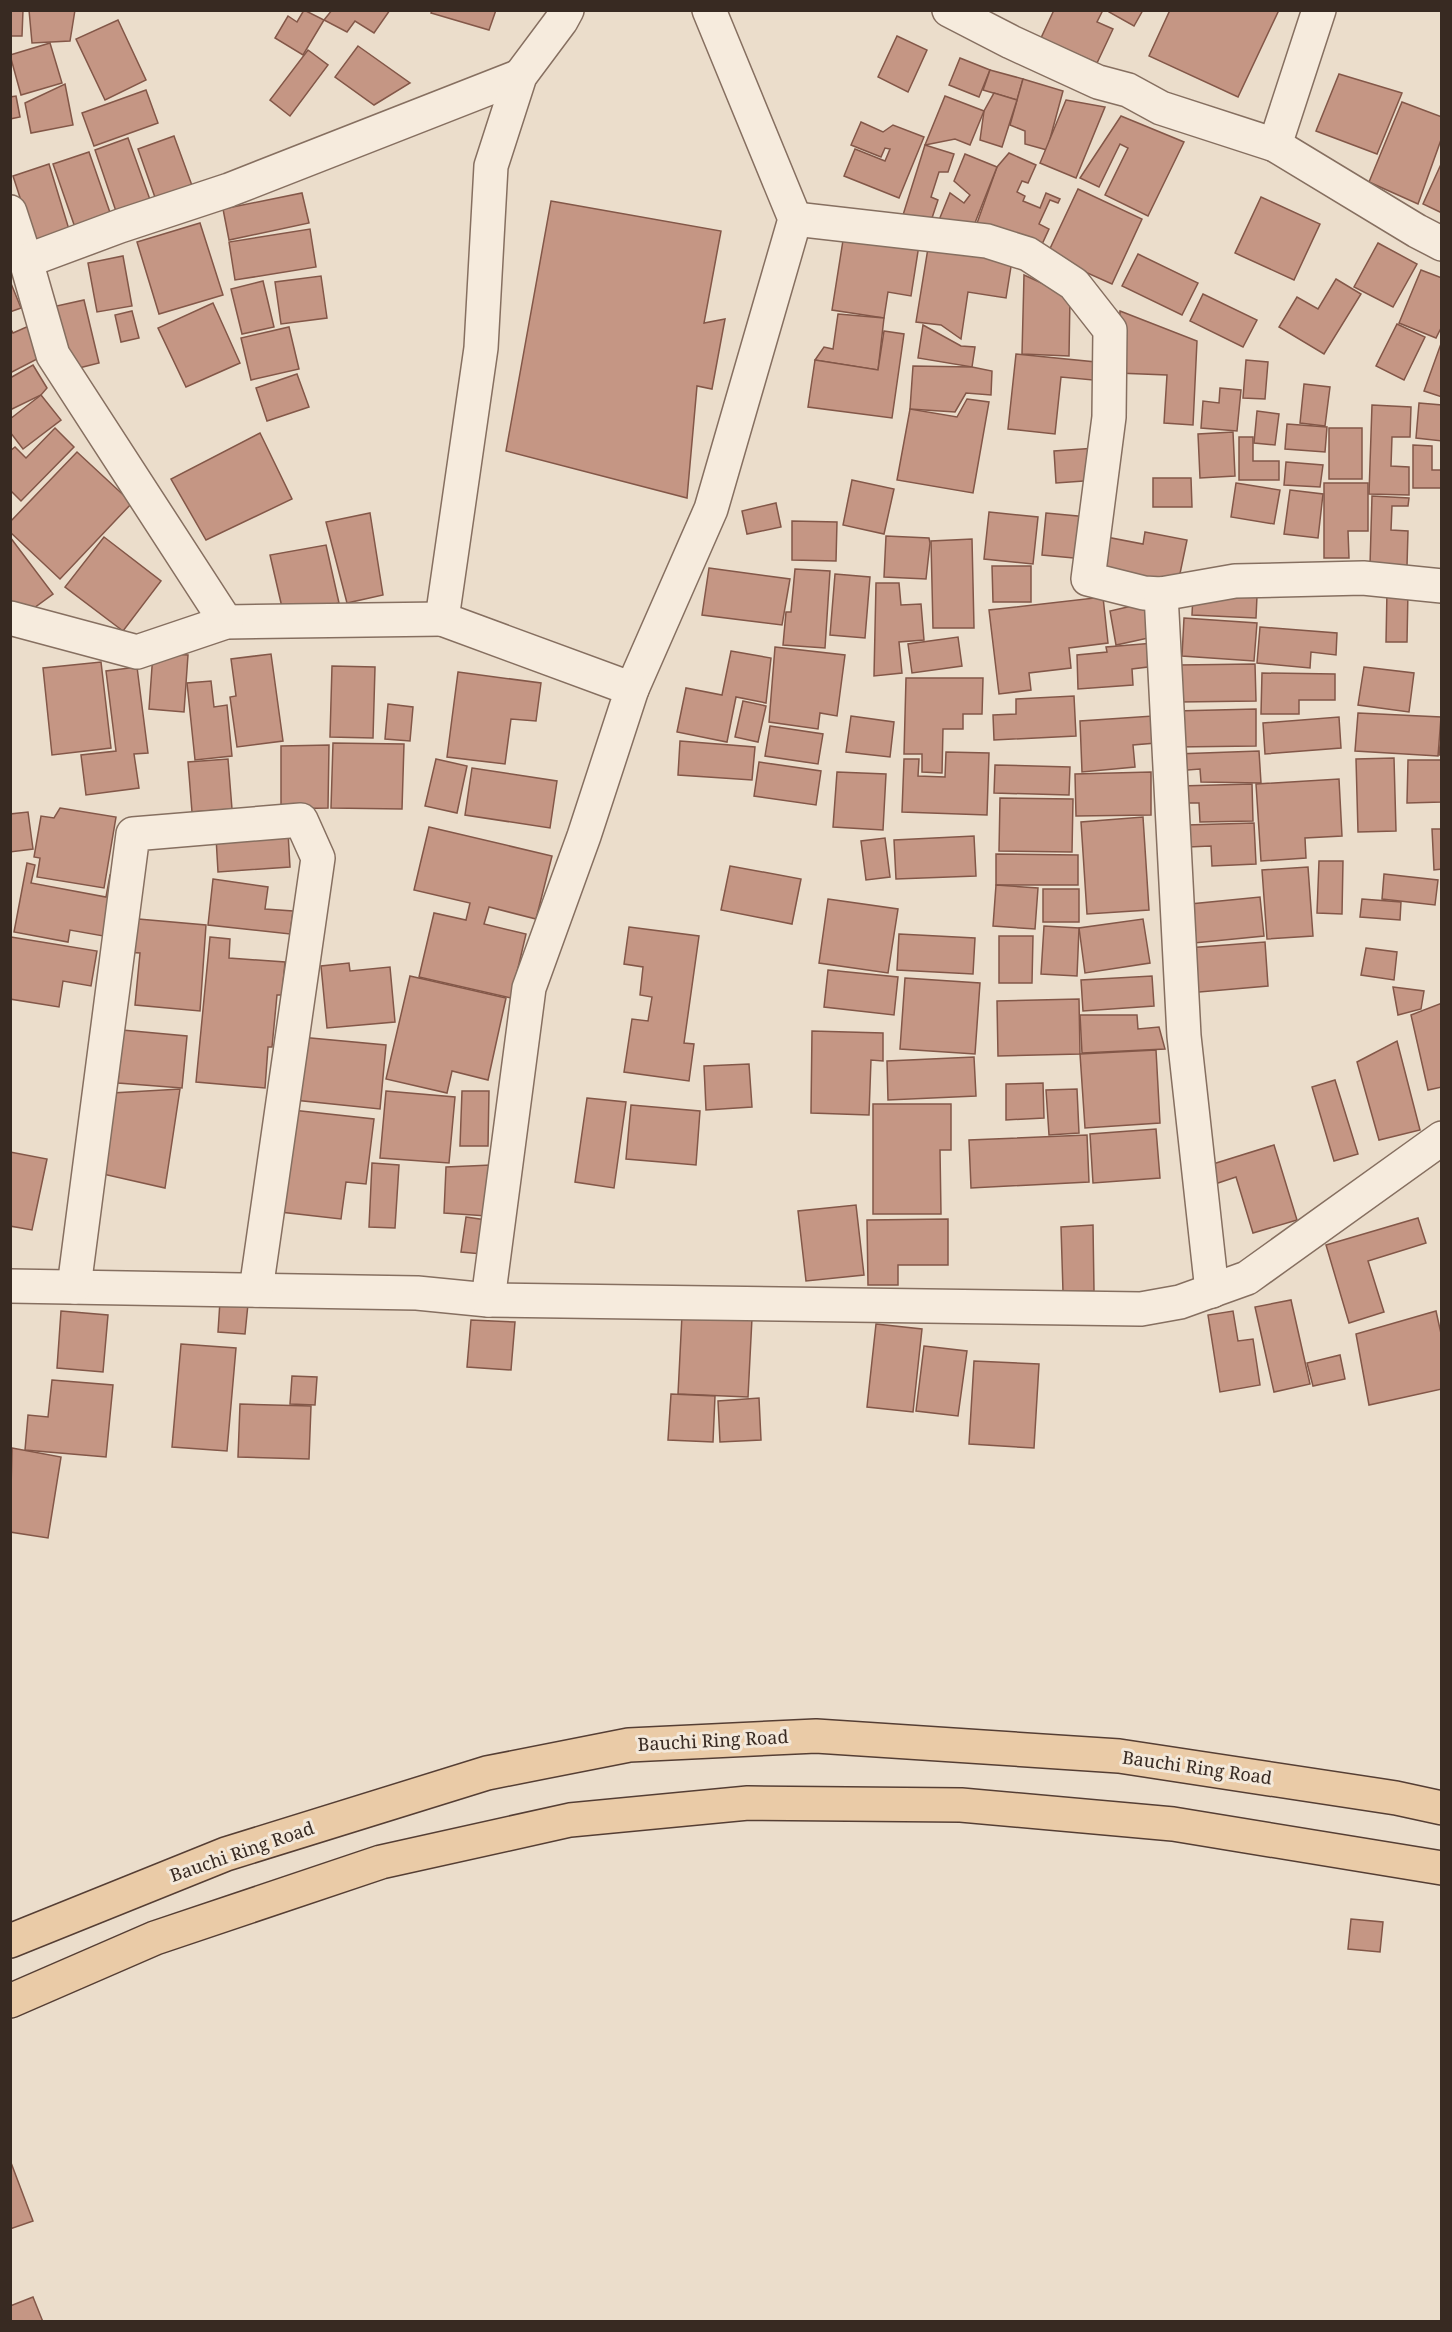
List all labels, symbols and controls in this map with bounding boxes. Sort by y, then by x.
street label: Bauchi Ring Road [637,1724,789,1756]
street label: Bauchi Ring Road [1121,1745,1274,1789]
street label: Bauchi Ring Road [166,1815,317,1887]

